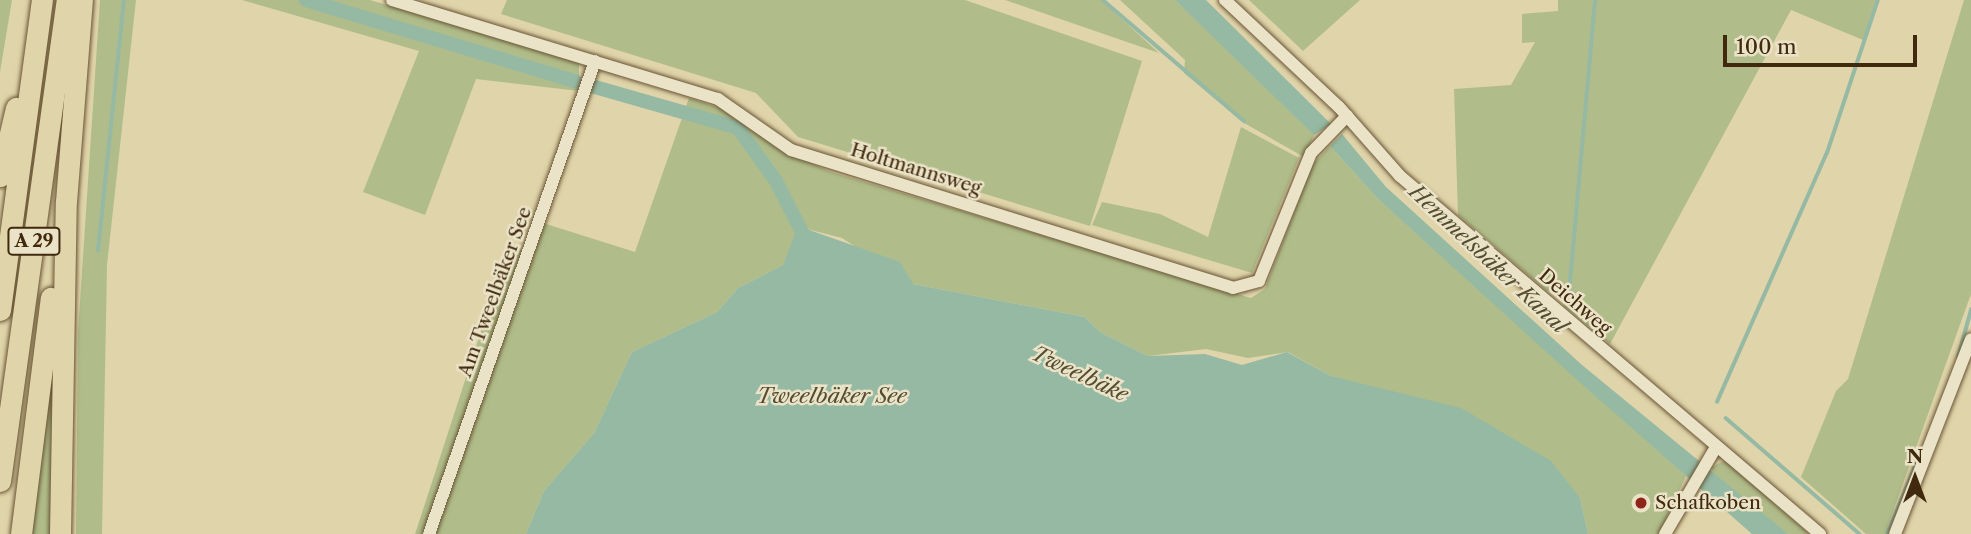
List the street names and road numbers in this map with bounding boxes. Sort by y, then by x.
street label: Holtmannsweg [848,138,984,200]
street label: Am Tweelbäker See [453,203,537,381]
road number: A 29 [6,227,62,256]
street label: Deichweg [1534,264,1616,340]

